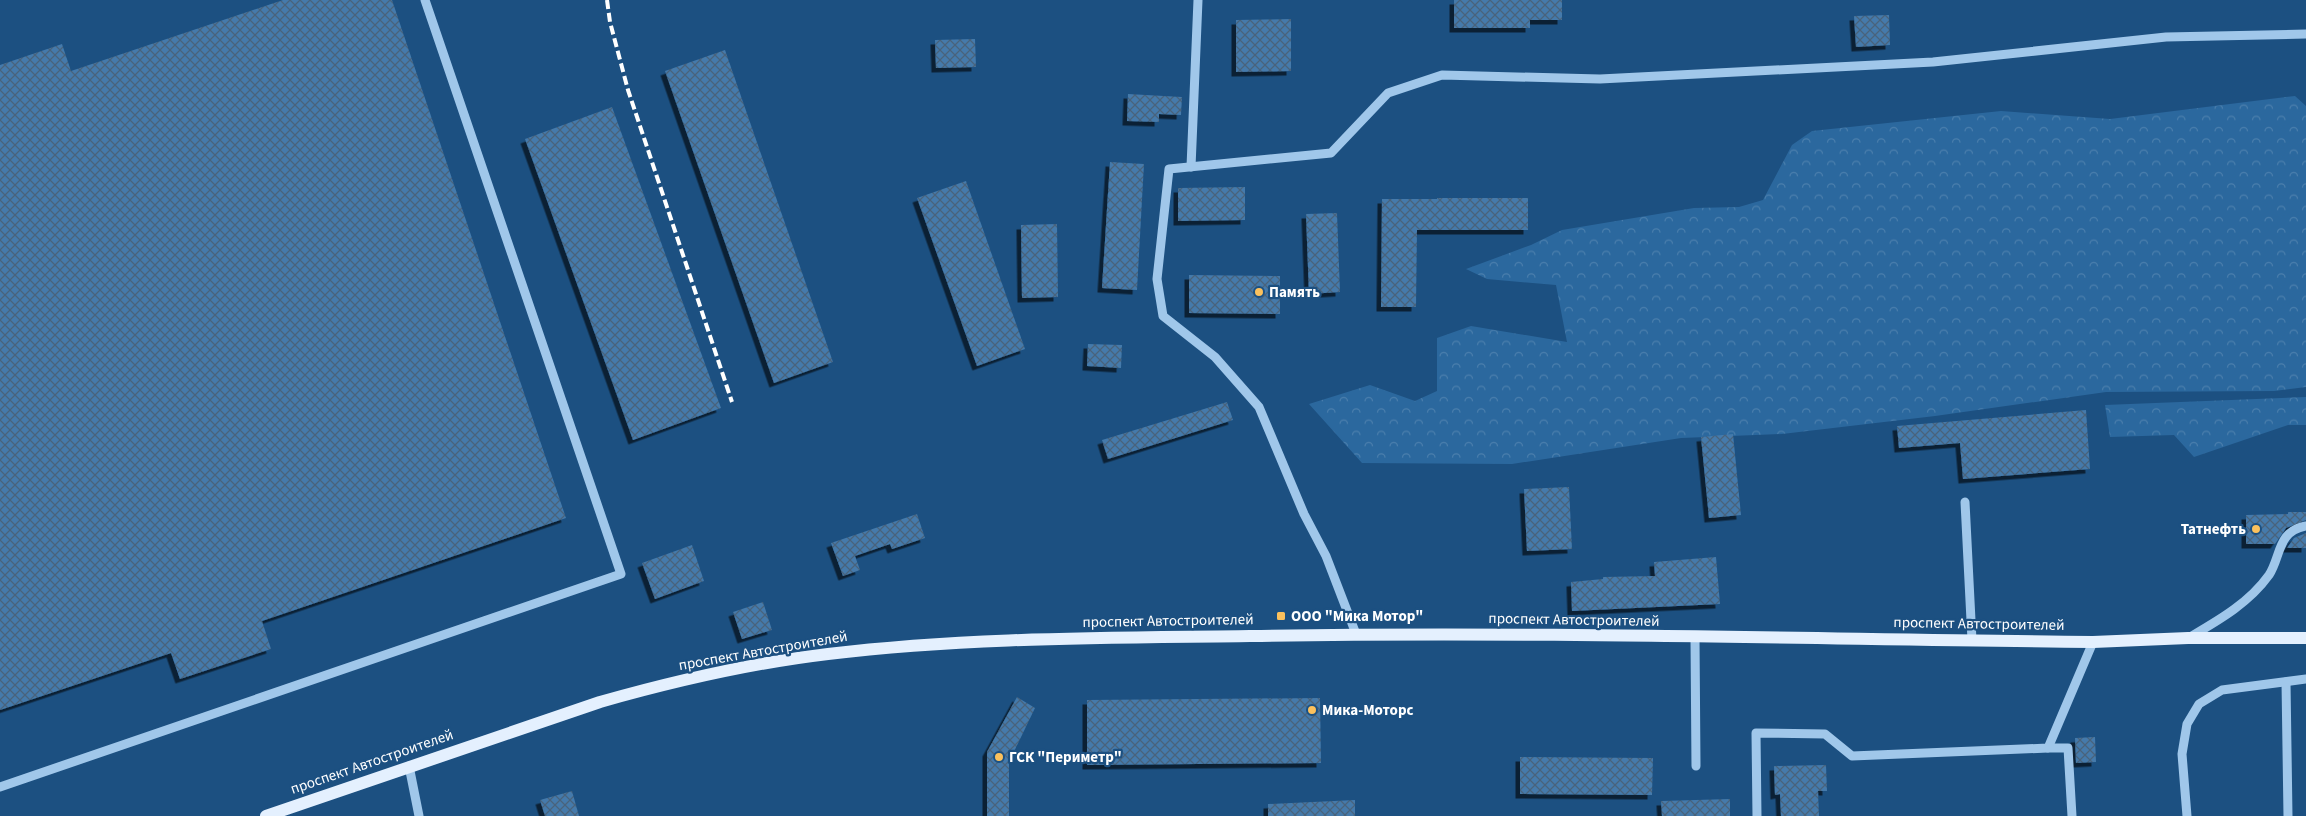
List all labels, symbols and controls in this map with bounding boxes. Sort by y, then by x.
place label: Память [1269,282,1320,303]
marker: Память [1253,286,1265,298]
place label: Татнефть [2181,519,2246,540]
marker: Татнефть [2250,523,2262,535]
place label: ООО "Мика Мотор" [1291,606,1423,627]
street label: проспект Автостроителей [1488,608,1660,632]
street label: проспект Автостроителей [1082,609,1254,633]
marker: ООО "Мика Мотор" [1275,610,1287,622]
street label: проспект Автостроителей [1893,612,2065,636]
street label: проспект Автостроителей [677,626,849,676]
place label: Мика-Моторс [1322,700,1414,721]
marker: Мика-Моторс [1306,704,1318,716]
street label: проспект Автостроителей [288,724,456,800]
place label: ГСК "Периметр" [1009,747,1122,768]
marker: ГСК "Периметр" [993,751,1005,763]

